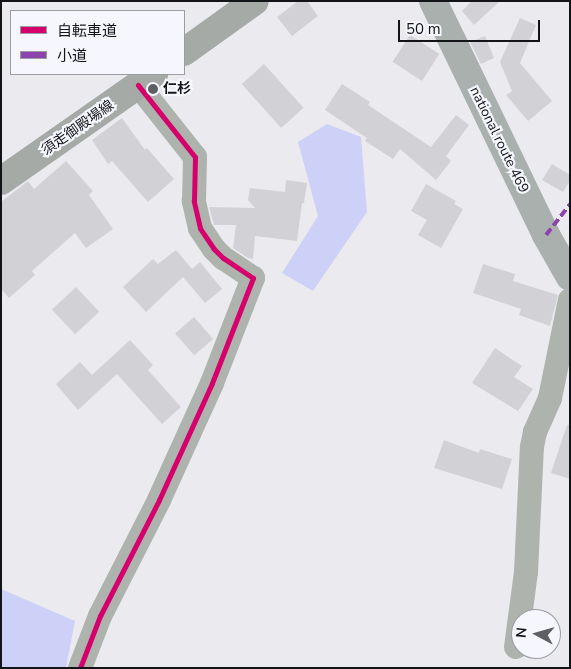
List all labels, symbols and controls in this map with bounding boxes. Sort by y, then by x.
legend [10,10,185,75]
scale bar [401,10,544,42]
text: 50 m [406,19,441,39]
text: 自転車道 [57,21,117,41]
text: 小道 [57,46,87,66]
place label: 仁杉 [163,81,191,97]
marker: 仁杉 [147,83,159,95]
street label: national route 469 [466,84,532,196]
street label: 須走御殿場線 [39,97,117,159]
north arrow [511,609,561,659]
text: N [512,626,532,639]

